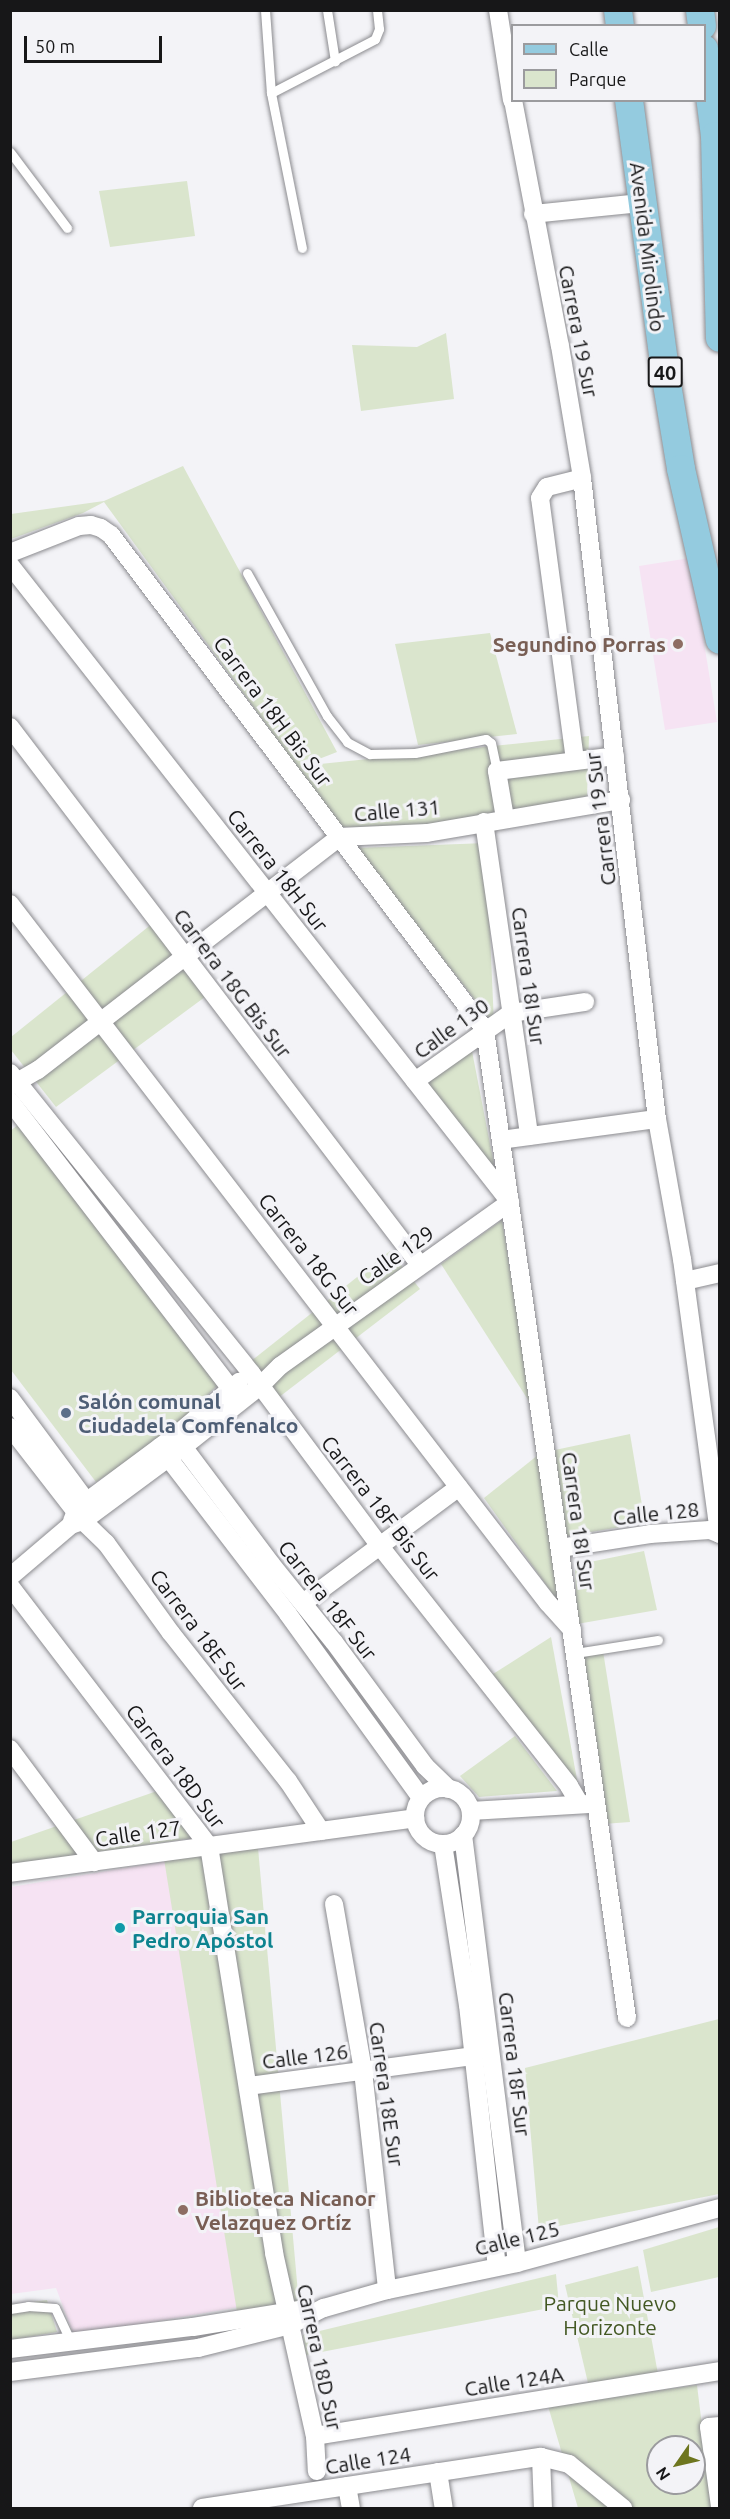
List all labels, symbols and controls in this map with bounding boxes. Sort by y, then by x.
scale bar [27,24,165,62]
legend [511,24,706,102]
text: 50 m [35,36,75,56]
text: Calle [569,39,609,59]
text: Parque [569,69,626,89]
street label: Avenida Mirolindo [625,161,671,333]
street label: Carrera 19 Sur [554,263,604,399]
road number: 40 [647,355,683,389]
street label: Carrera 18H Bis Sur [208,631,338,791]
place label: Segundino Porras [493,631,666,657]
marker: Segundino Porras [671,637,685,651]
street label: Carrera 19 Sur [579,751,621,887]
street label: Calle 131 [353,794,441,826]
street label: Carrera 18H Sur [222,804,334,936]
street label: Carrera 18G Bis Sur [169,903,297,1063]
street label: Carrera 18I Sur [507,905,551,1047]
street label: Calle 130 [409,992,493,1064]
street label: Carrera 18G Sur [253,1188,365,1320]
street label: Calle 129 [353,1220,439,1290]
place label: Salón comunal Ciudadela Comfenalco [78,1388,298,1438]
marker: Salón comunal Ciudadela Comfenalco [59,1406,73,1420]
street label: Carrera 18F Bis Sur [316,1430,446,1586]
street label: Carrera 18I Sur [557,1450,601,1592]
street label: Calle 128 [612,1496,700,1530]
street label: Carrera 18F Sur [273,1535,383,1665]
street label: Carrera 18E Sur [145,1564,253,1696]
street label: Carrera 18D Sur [121,1699,231,1833]
street label: Calle 127 [93,1814,183,1852]
place label: Parroquia San Pedro Apóstol [132,1903,273,1953]
marker: Parroquia San Pedro Apóstol [113,1921,127,1935]
street label: Carrera 18F Sur [494,1990,536,2138]
street label: Carrera 18E Sur [364,2020,410,2168]
street label: Calle 126 [260,2038,350,2074]
place label: Biblioteca Nicanor Velazquez Ortíz [195,2185,376,2235]
marker: Biblioteca Nicanor Velazquez Ortíz [176,2203,190,2217]
street label: Calle 125 [472,2215,562,2261]
street label: Carrera 18D Sur [292,2282,348,2432]
park label: Parque Nuevo Horizonte [544,2290,676,2340]
street label: Calle 124A [463,2361,565,2401]
north arrow [646,2435,706,2495]
street label: Calle 124 [323,2441,413,2479]
text: N [652,2464,674,2484]

